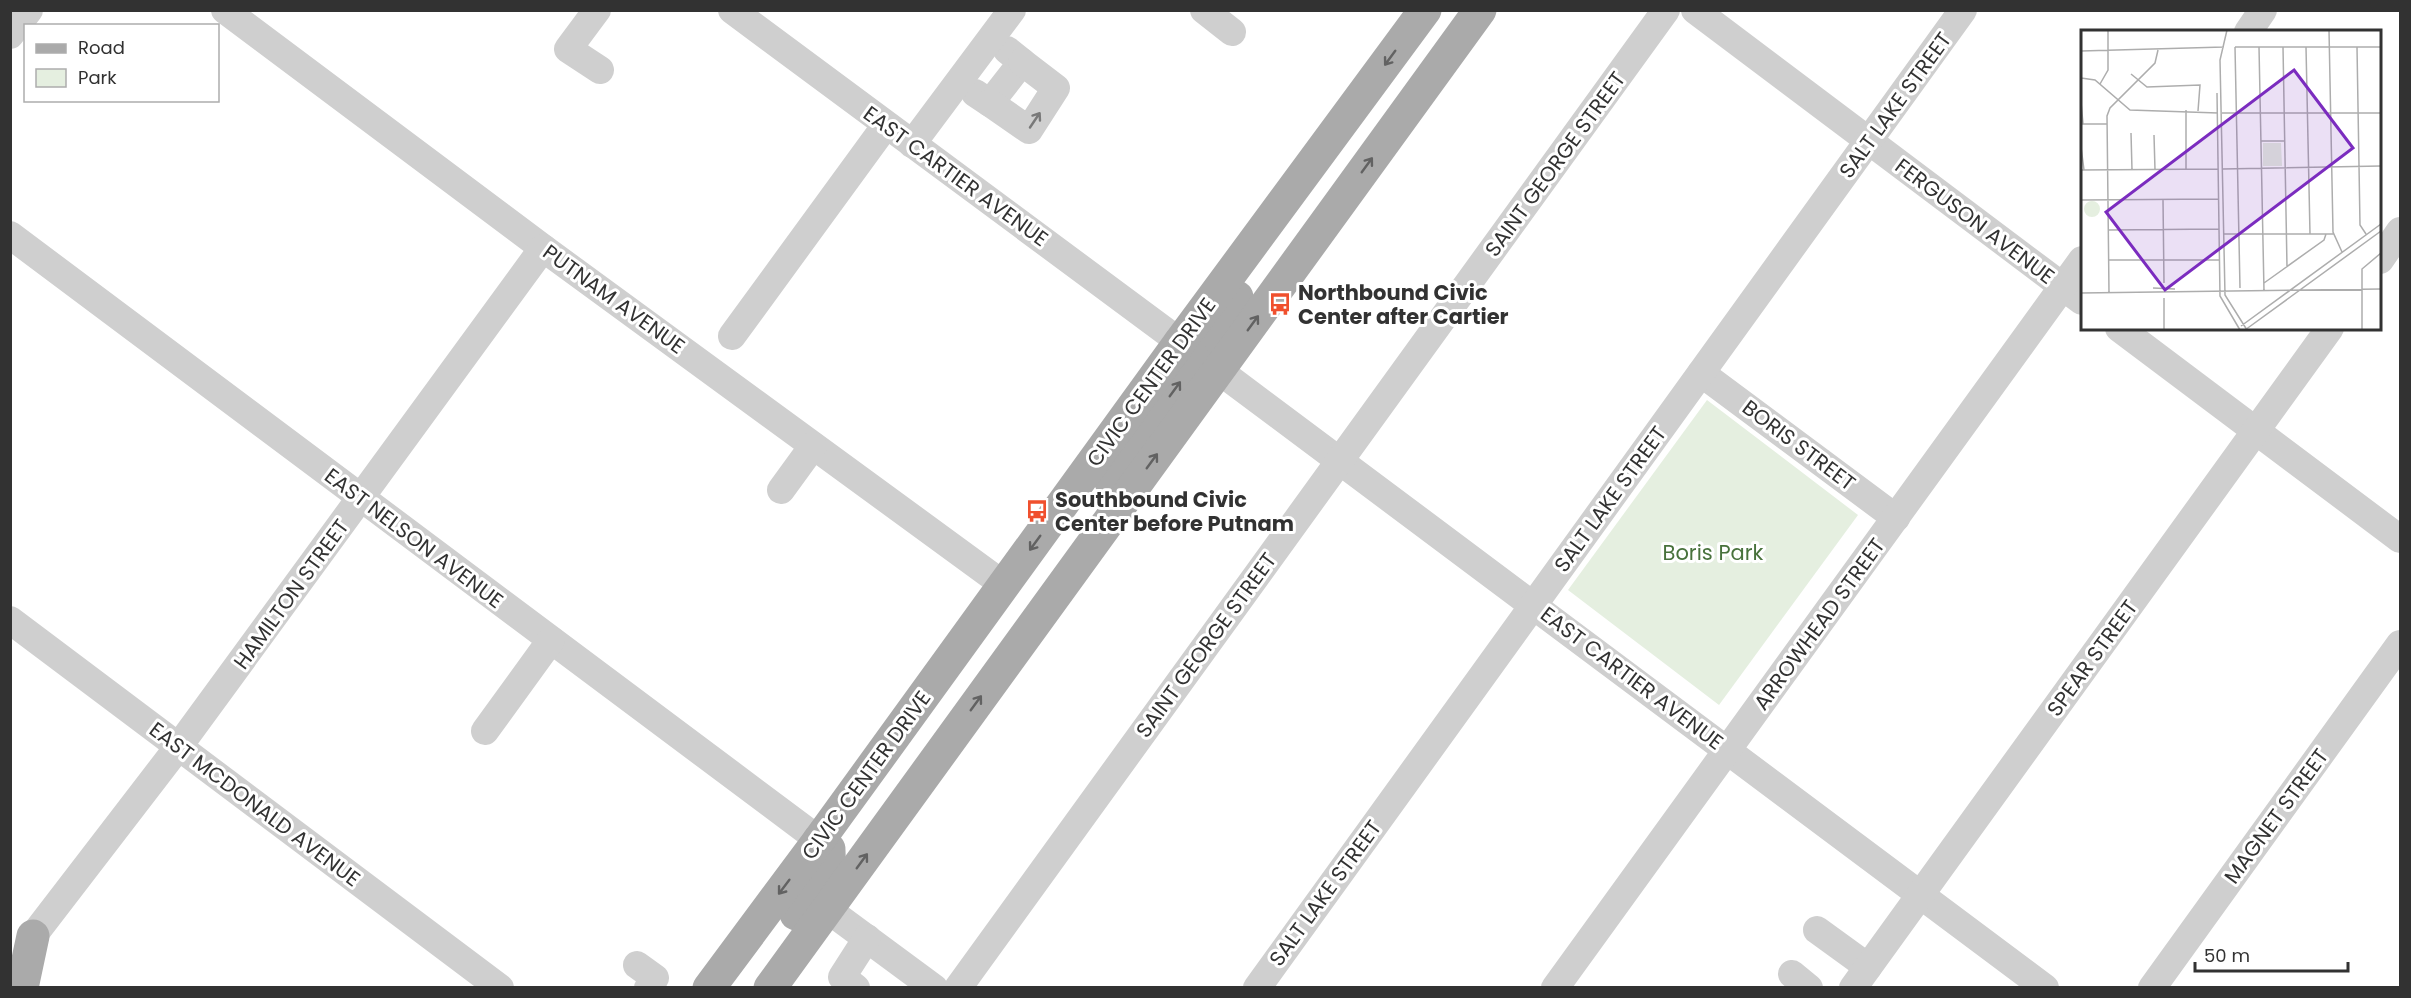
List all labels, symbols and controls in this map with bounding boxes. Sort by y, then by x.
legend [24,24,219,102]
street label: SALT LAKE STREET [1832,26,1958,184]
inset map [2081,30,2381,330]
text: Road [78,35,125,60]
one-way arrow [1384,49,1396,65]
text: Park [78,65,117,90]
street label: SAINT GEORGE STREET [1478,66,1632,262]
street label: EAST CARTIER AVENUE [858,99,1054,253]
one-way arrow [1029,112,1041,129]
street label: FERGUSON AVENUE [1889,151,2061,291]
one-way arrow [1361,158,1374,174]
street label: PUTNAM AVENUE [537,238,691,360]
place label: Northbound Civic Center after Cartier [1298,278,1509,331]
bus stop icon: Northbound Civic Center after Cartier [1267,291,1293,317]
street label: CIVIC CENTER DRIVE [1080,292,1222,472]
one-way arrow [1247,315,1259,331]
one-way arrow [1169,381,1181,397]
street label: BORIS STREET [1737,393,1861,497]
street label: SALT LAKE STREET [1547,420,1673,578]
one-way arrow [1146,453,1158,469]
street label: EAST NELSON AVENUE [319,461,509,615]
place label: Southbound Civic Center before Putnam [1055,485,1294,538]
bus stop icon: Southbound Civic Center before Putnam [1024,498,1050,524]
street label: HAMILTON STREET [227,513,355,675]
street label: ARROWHEAD STREET [1747,532,1891,716]
one-way arrow [1029,534,1041,550]
park label: Boris Park [1663,538,1764,567]
street label: SAINT GEORGE STREET [1129,547,1283,743]
street label: SPEAR STREET [2040,594,2144,722]
street label: EAST CARTIER AVENUE [1535,600,1729,756]
street label: CIVIC CENTER DRIVE [795,685,937,865]
one-way arrow [970,696,982,712]
street label: EAST MCDONALD AVENUE [144,715,366,893]
street label: MAGNET STREET [2217,743,2335,889]
street label: SALT LAKE STREET [1262,814,1388,972]
one-way arrow [856,854,868,870]
one-way arrow [778,879,790,895]
scale bar [2195,935,2348,973]
text: 50 m [2204,943,2250,968]

